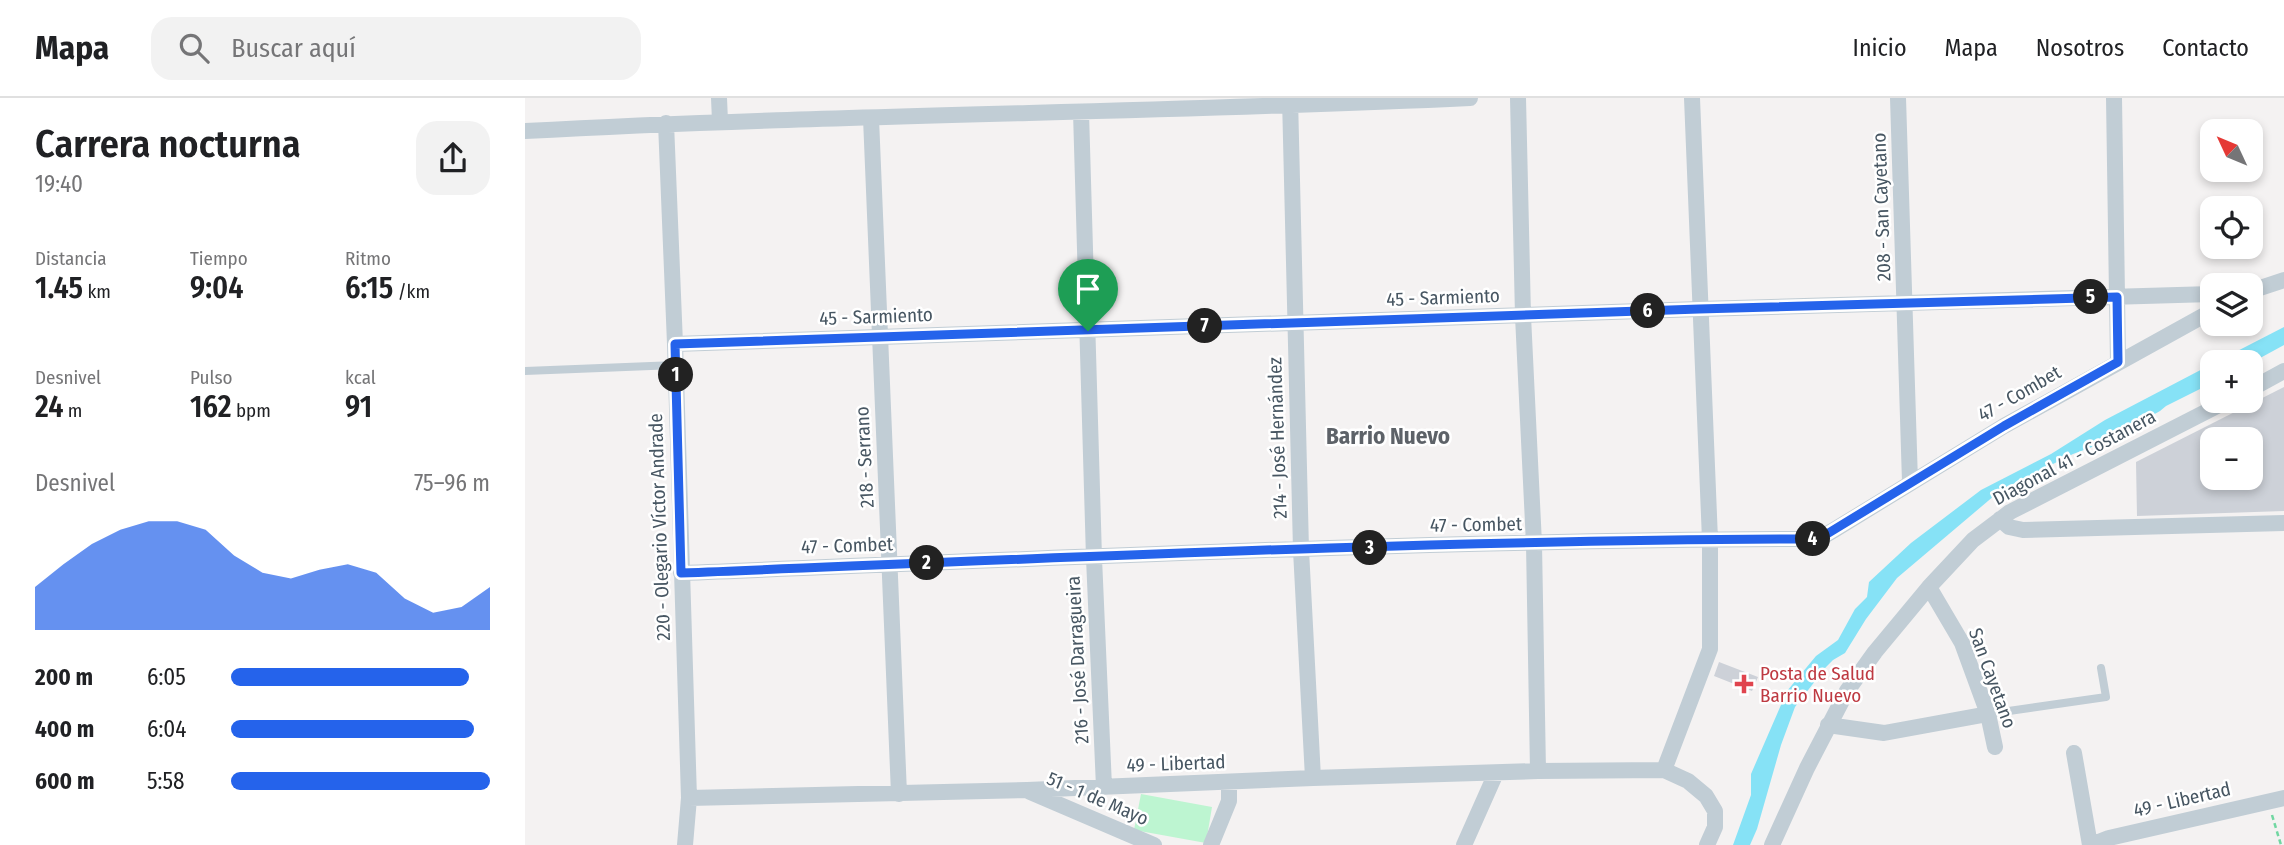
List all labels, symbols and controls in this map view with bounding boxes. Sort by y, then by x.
search box [151,17,641,80]
text: Mapa [35,28,109,68]
icon: search [175,29,213,67]
text: Buscar aquí [231,33,356,64]
text: Inicio [1853,34,1907,62]
text: Mapa [1945,34,1998,62]
text: Nosotros [2036,34,2124,62]
text: Contacto [2162,34,2249,62]
north arrow [2200,119,2263,182]
map controls [2200,119,2263,490]
text: Carrera nocturna [35,121,301,167]
button: share [416,121,490,195]
street label: 208 - San Cayetano [1867,132,1896,282]
text: 19:40 [35,170,83,198]
button: locate [2200,196,2263,259]
text: Distancia [35,247,107,270]
text: Tiempo [190,247,248,270]
text: Ritmo [345,247,391,270]
pin [1058,259,1118,331]
text: 1.45 [35,270,83,306]
text: 9:04 [190,270,243,306]
text: 6:15 [345,270,393,306]
icon: arrive [1069,270,1107,308]
button: layers [2200,273,2263,336]
text: km [83,280,111,303]
text: /km [393,280,430,303]
pin: 5 [2073,280,2109,314]
street label: 45 - Sarmiento [1386,284,1500,311]
text: 5 [2086,285,2095,308]
pin: 6 [1631,294,1665,328]
text: 6 [1643,299,1652,322]
street label: 45 - Sarmiento [819,303,933,330]
pin: 7 [1187,308,1223,344]
text: 7 [1200,314,1209,337]
button: + [2200,350,2263,413]
street label: 214 - José Hernández [1263,356,1292,519]
pin: 1 [659,358,693,392]
street label: 47 - Combet [1974,360,2066,426]
text: 1 [671,363,680,386]
text: Desnivel [35,366,101,389]
text: Pulso [190,366,233,389]
text: kcal [345,366,376,389]
text: 24 [35,389,63,425]
text: 162 [190,389,231,425]
text: 91 [345,389,372,425]
text: m [63,399,82,422]
text: bpm [231,399,271,422]
street label: Diagonal 41 - Costanera [1989,405,2160,510]
street label: 218 - Serrano [850,406,879,508]
street label: 220 - Olegario Víctor Andrade [644,413,675,641]
district label: Barrio Nuevo [1326,422,1450,450]
button: − [2200,427,2263,490]
text: Desnivel [35,469,115,497]
text: 75–96 m [414,469,490,497]
street label: 47 - Combet [1430,512,1523,537]
pin: 4 [1795,522,1831,556]
text: 4 [1808,527,1817,550]
pin: 3 [1353,531,1387,566]
street label: 47 - Combet [801,532,894,559]
text: 3 [1365,536,1374,559]
pin: 2 [909,546,945,580]
text: 2 [922,551,931,574]
street label: 216 - José Darragueira [1062,575,1093,744]
street label: San Cayetano [1964,625,2021,731]
place label: Posta de Salud Barrio Nuevo [1760,662,1875,707]
text: 200 m [35,663,93,691]
text: 6:05 [147,663,186,691]
marker: Posta de Salud Barrio Nuevo [1734,674,1754,694]
text: 400 m [35,715,94,743]
text: 6:04 [147,715,186,743]
street label: 49 - Libertad [1126,750,1226,777]
text: 600 m [35,767,94,795]
text: 5:58 [147,767,185,795]
street label: 51 - 1 de Mayo [1044,767,1152,830]
street label: 49 - Libertad [2131,777,2233,822]

